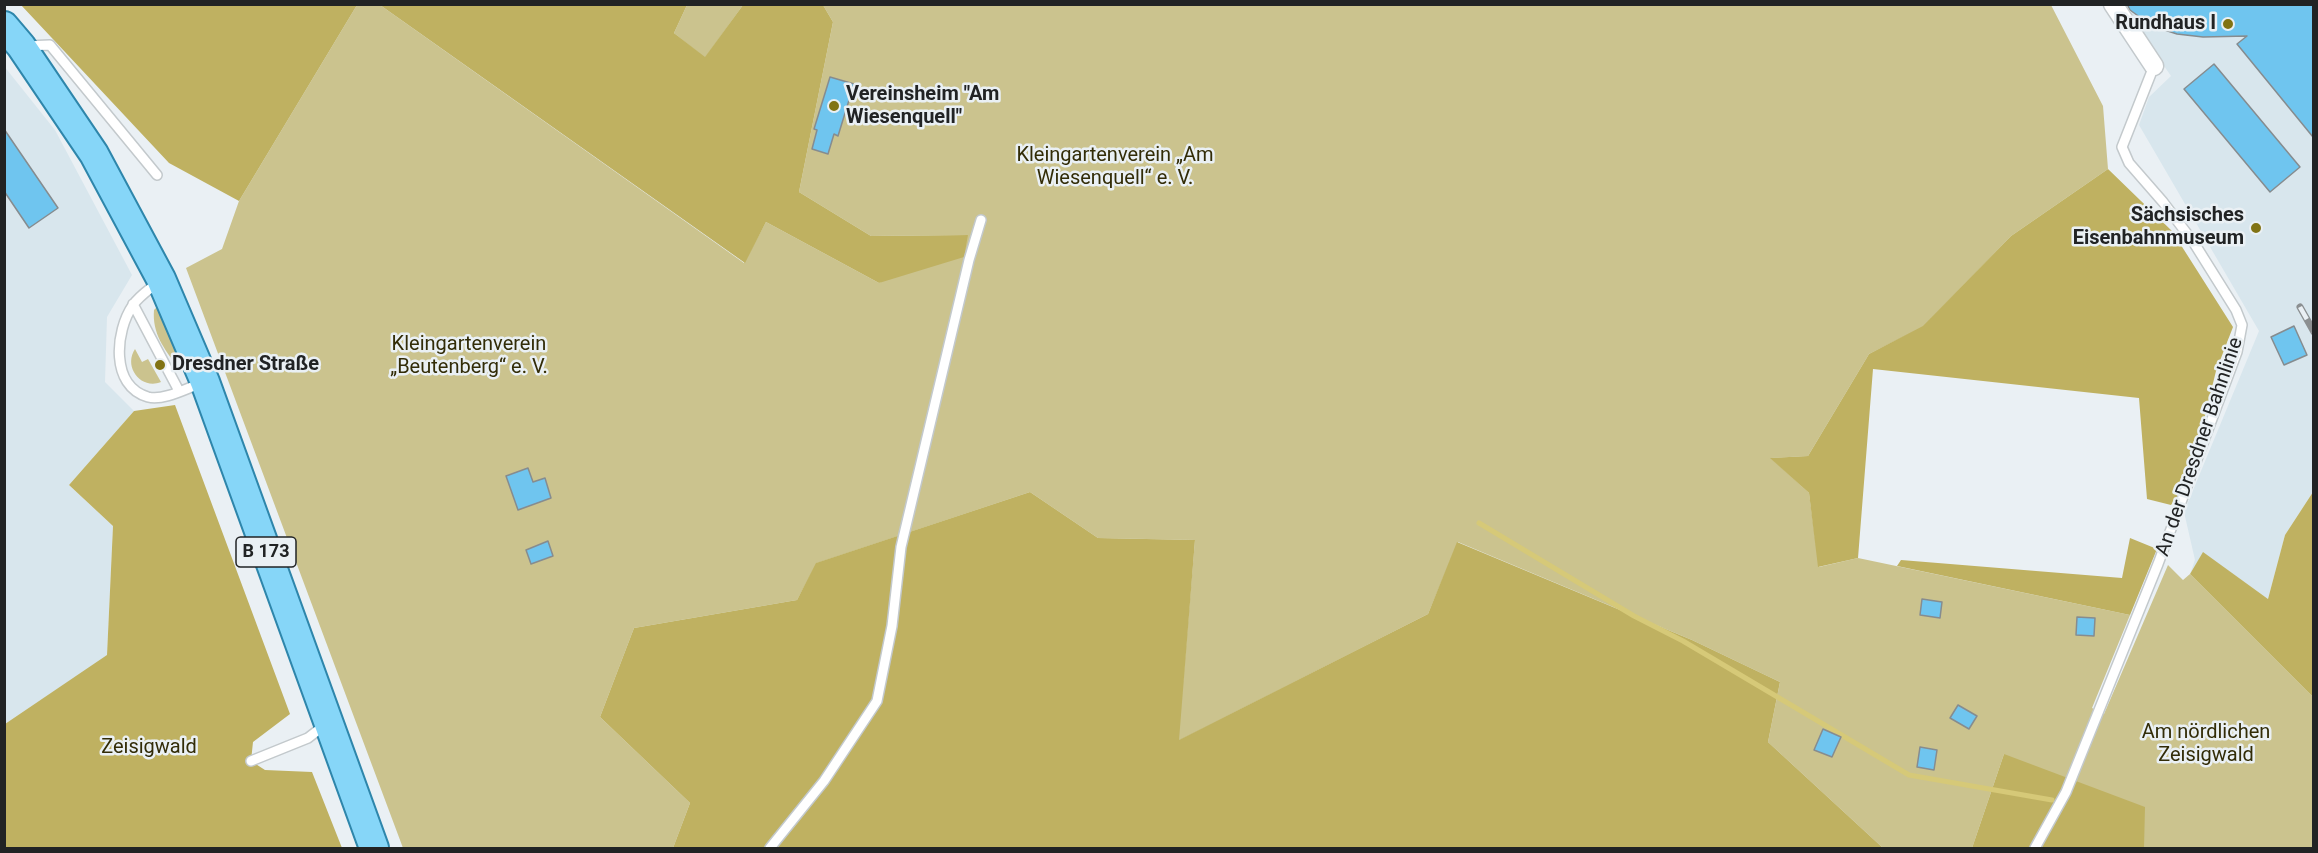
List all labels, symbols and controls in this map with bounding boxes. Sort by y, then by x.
place label: Rundhaus I [2115,12,2216,36]
marker: Rundhaus I [2221,17,2235,31]
place label: Vereinsheim "Am Wiesenquell" [846,83,999,130]
marker: Vereinsheim "Am Wiesenquell" [827,99,841,113]
park label: Kleingartenverein „Am Wiesenquell“ e. V. [1016,144,1214,191]
place label: Sächsisches Eisenbahnmuseum [2073,204,2244,251]
marker: Sächsisches Eisenbahnmuseum [2249,221,2263,235]
park label: Kleingartenverein „Beutenberg“ e. V. [390,333,548,380]
street label: An der Dresdner Bahnlinie [2151,335,2249,559]
place label: Dresdner Straße [172,353,319,377]
marker: Dresdner Straße [153,358,167,372]
road number: B 173 [236,537,296,567]
park label: Am nördlichen Zeisigwald [2142,721,2270,768]
park label: Zeisigwald [101,736,197,760]

